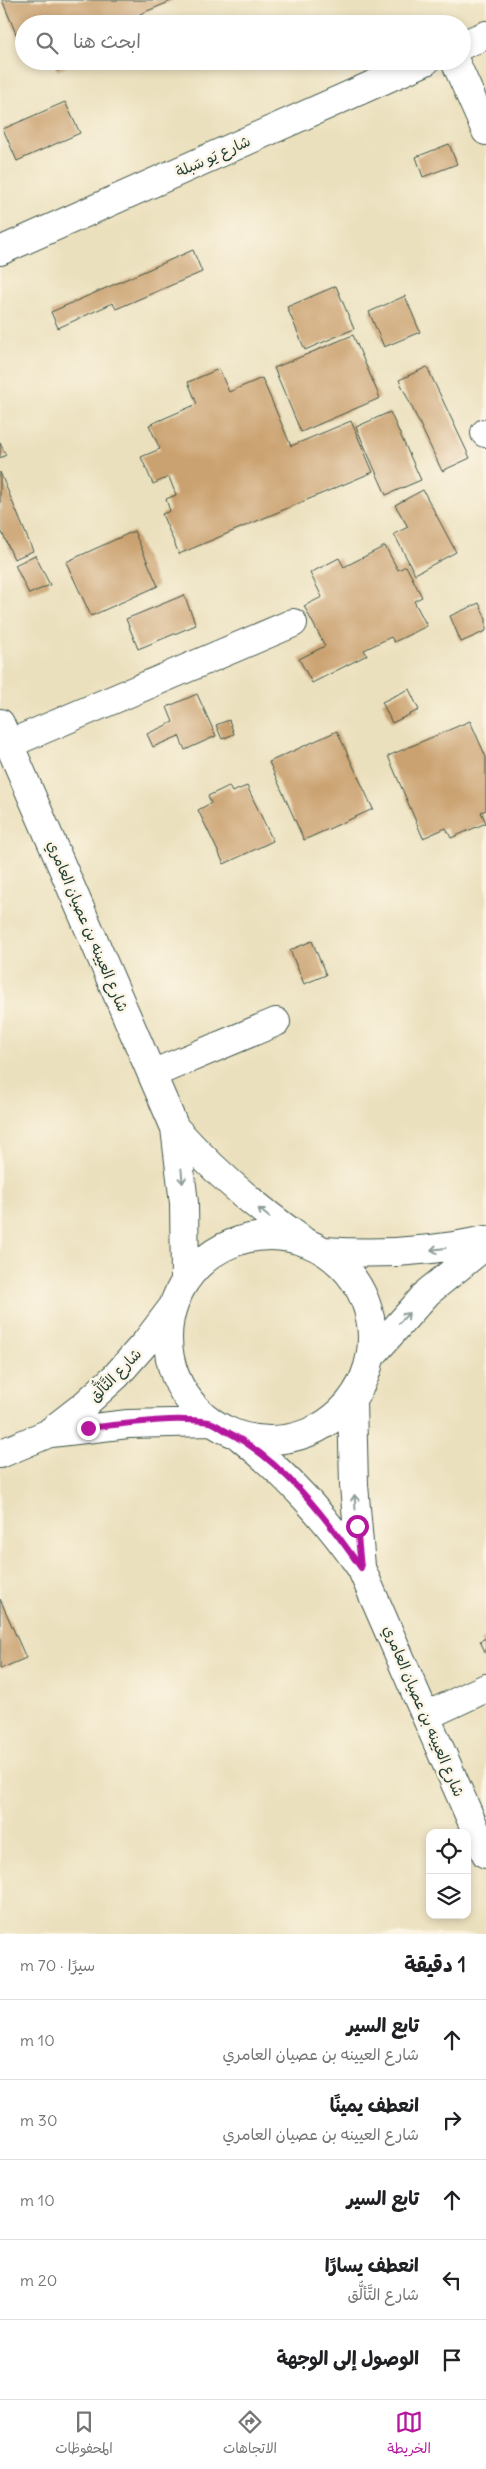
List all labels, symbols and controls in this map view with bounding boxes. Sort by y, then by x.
search box [15,15,471,70]
icon: search [33,29,61,57]
text: ابحث هنا [73,29,141,53]
street label: شارع يَو سَبلة [173,131,254,182]
street label: شارع العيينه بن عصيان العامري [41,837,133,1015]
one-way arrow [177,1168,186,1184]
one-way arrow [258,1207,271,1218]
one-way arrow [430,1244,446,1254]
one-way arrow [398,1312,410,1324]
street label: شارع التَّألُّق [82,1341,146,1406]
route end [77,1417,100,1440]
one-way arrow [350,1494,359,1510]
route start [346,1515,369,1538]
street label: شارع العيينه بن عصيان العامري [377,1622,469,1800]
map controls [426,1829,471,1919]
button: locate [426,1829,471,1874]
button: layers [426,1874,471,1919]
text: 1 دقيقة [404,1951,466,1978]
text: سيرًا · 70 m [20,1955,95,1975]
text: تابع السير [347,2013,419,2037]
icon: ahead [438,2026,466,2054]
text: 10 m [20,2030,55,2050]
text: شارع العيينه بن عصيان العامري [222,2044,419,2064]
text: انعطف يمينًا [330,2093,419,2117]
icon: right [438,2106,466,2134]
text: 30 m [20,2110,57,2130]
text: شارع العيينه بن عصيان العامري [222,2124,419,2144]
text: تابع السير [347,2186,419,2210]
icon: ahead [438,2186,466,2214]
text: 10 m [20,2190,55,2210]
text: انعطف يسارًا [325,2253,419,2277]
icon: left [438,2266,466,2294]
text: 20 m [20,2270,57,2290]
text: شارع التَّألُّق [348,2284,419,2304]
text: الوصول إلى الوجهة [276,2346,419,2370]
icon: arrive [438,2346,466,2374]
tab: المحفوظات [55,2408,113,2461]
tab: الاتجاهات [223,2408,277,2461]
tab: الخريطة [387,2408,431,2461]

